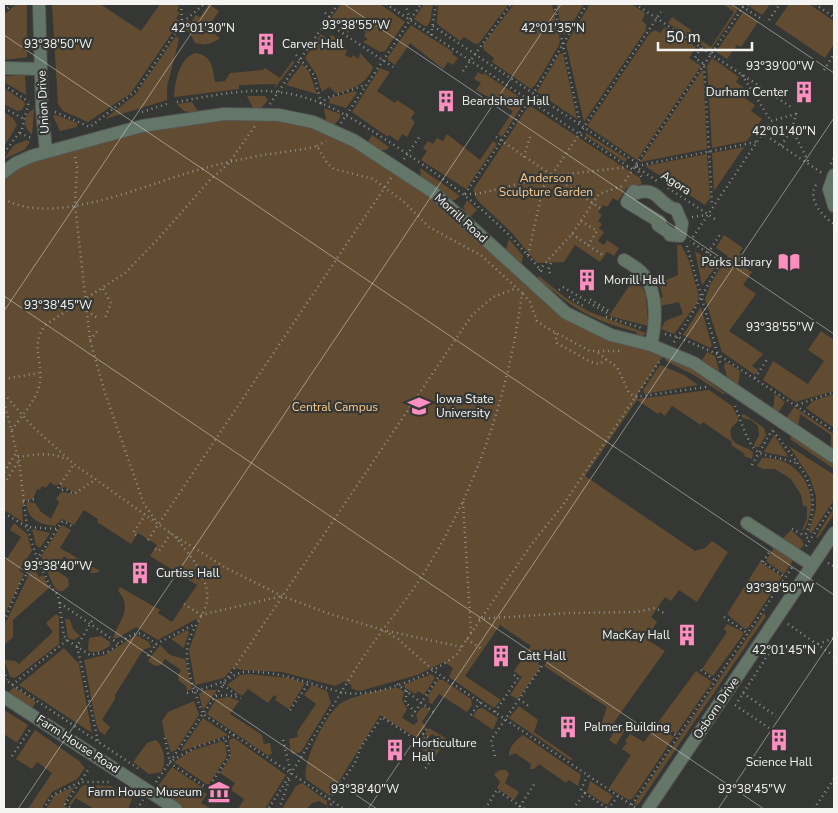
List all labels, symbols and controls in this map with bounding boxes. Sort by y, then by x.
text: 93°38'55"W [322,17,390,33]
text: 42°01'30"N [171,20,235,36]
text: 42°01'35"N [521,20,585,36]
scale bar [658,20,752,52]
text: 50 m [666,27,701,47]
building icon: Carver Hall [253,31,279,57]
text: 93°38'50"W [24,36,92,52]
place label: Carver Hall [282,36,344,52]
text: 93°39'00"W [746,58,814,74]
street label: Union Drive [33,70,53,134]
building icon: Durham Center [791,79,817,105]
place label: Durham Center [706,84,789,100]
building icon: Beardshear Hall [433,88,459,114]
place label: Beardshear Hall [462,93,550,109]
text: 42°01'40"N [752,123,816,139]
street label: Agora [658,167,694,199]
park label: Anderson Sculpture Garden [499,170,593,200]
street label: Morrill Road [431,190,491,246]
library icon: Parks Library [776,249,802,275]
place label: Parks Library [702,254,773,270]
building icon: Morrill Hall [574,267,600,293]
place label: Morrill Hall [604,272,666,288]
text: 93°38'45"W [24,297,92,313]
text: 93°38'55"W [746,319,814,335]
place label: Iowa State University [436,391,494,421]
school or university icon: Iowa State University [406,393,432,419]
park label: Central Campus [292,399,378,415]
text: 93°38'40"W [24,558,92,574]
building icon: Curtiss Hall [127,560,153,586]
place label: Curtiss Hall [156,565,220,581]
text: 93°38'50"W [746,580,814,596]
building icon: MacKay Hall [674,622,700,648]
place label: MacKay Hall [602,627,670,643]
text: 42°01'45"N [752,642,816,658]
building icon: Catt Hall [488,643,514,669]
place label: Catt Hall [518,648,567,664]
street label: Osborn Drive [689,674,743,742]
street label: Farm House Road [33,711,123,777]
building icon: Palmer Building [555,714,581,740]
place label: Palmer Building [584,719,670,735]
building icon: Science Hall [766,727,792,753]
place label: Horticulture Hall [412,735,477,765]
building icon: Horticulture Hall [382,737,408,763]
place label: Science Hall [746,754,813,770]
museum icon: Farm House Museum [206,779,232,805]
text: 93°38'40"W [331,781,399,797]
text: 93°38'45"W [718,781,786,797]
place label: Farm House Museum [88,784,202,800]

